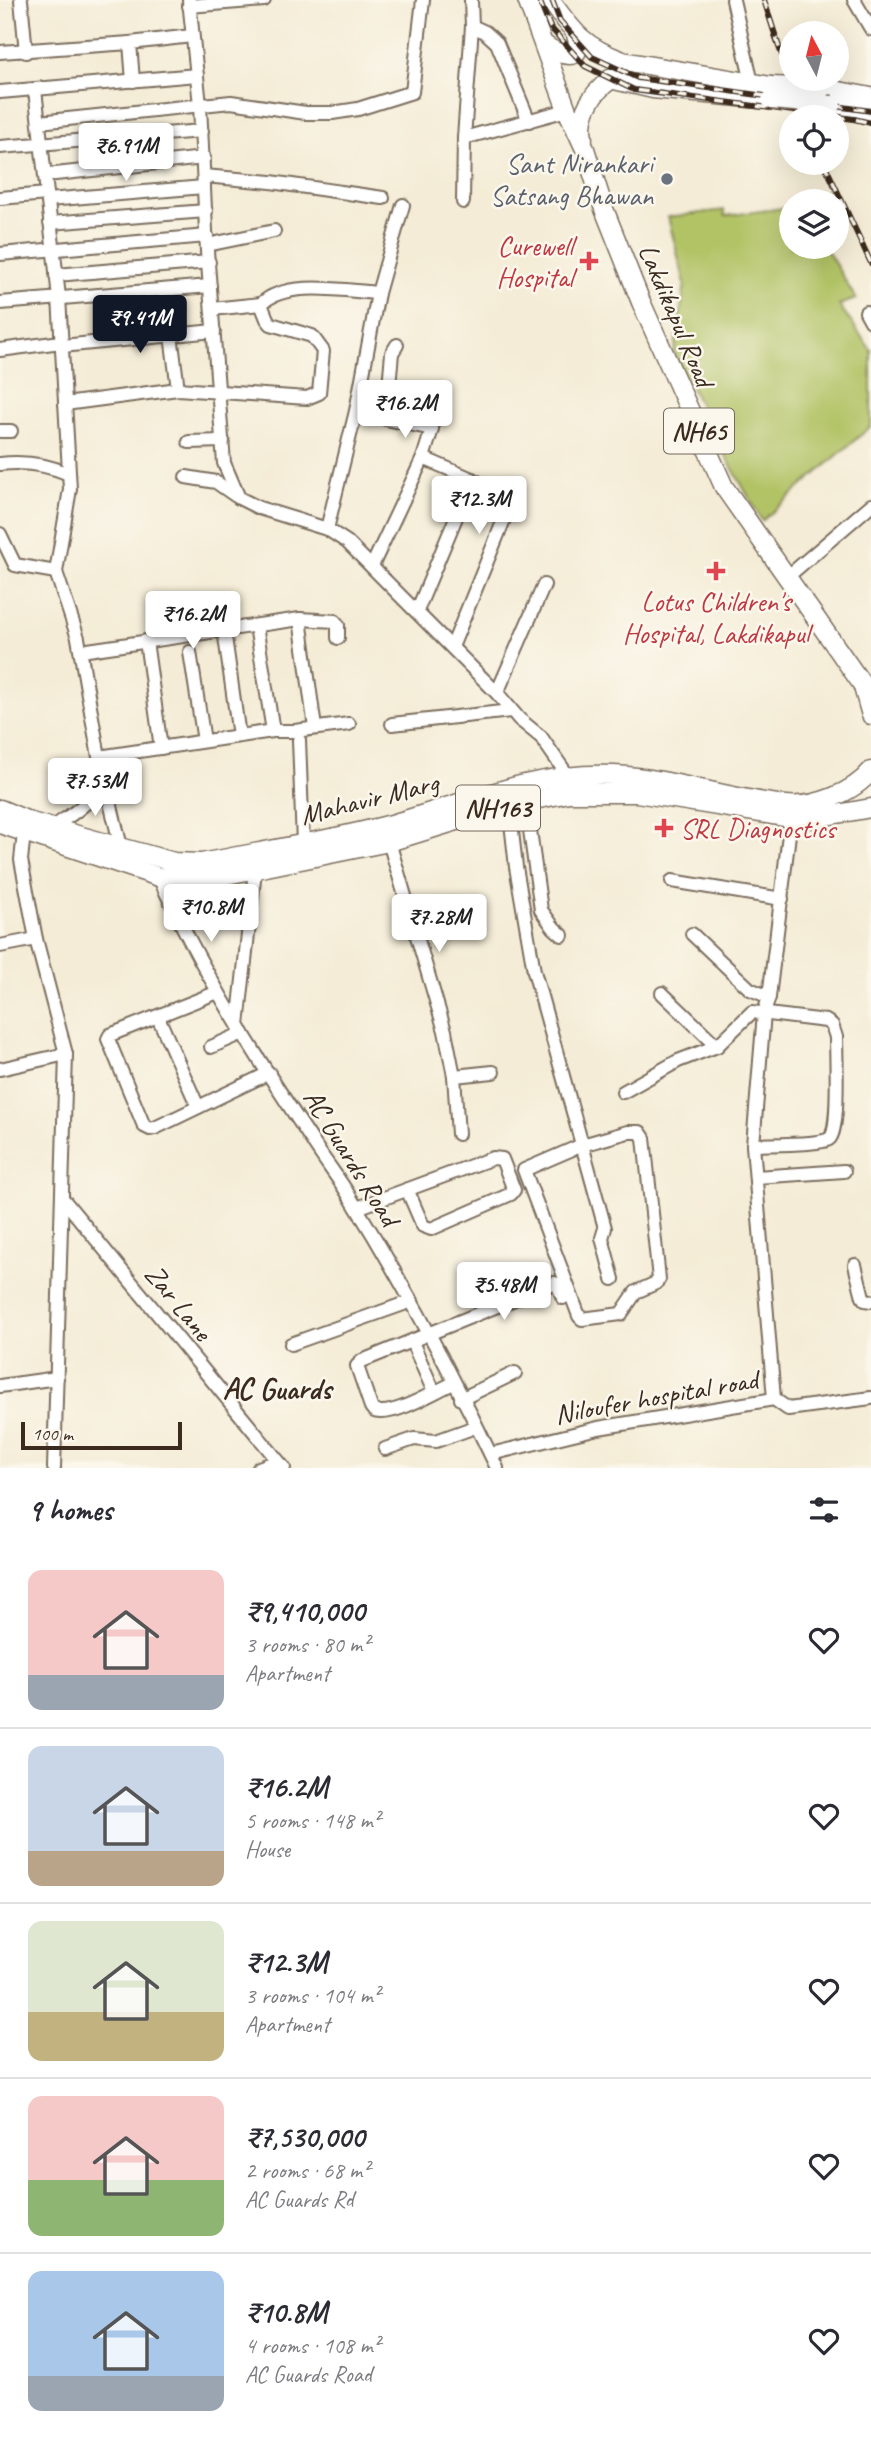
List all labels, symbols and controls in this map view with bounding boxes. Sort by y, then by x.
north arrow [779,21,849,91]
map controls [779,21,849,259]
button: locate [779,105,849,175]
pin: ₹6.91M [69,124,183,183]
text: ₹6.91M [95,131,157,160]
place label: Sant Nirankari Satsang Bhawan [490,146,657,213]
marker: Sant Nirankari Satsang Bhawan [659,171,675,187]
button: layers [779,189,849,259]
place label: Curewell Hospital [497,228,578,295]
street label: Lakdikapul Road [631,239,724,395]
marker: Curewell Hospital [579,251,599,271]
pin: ₹9.41M [83,296,197,355]
text: ₹9.41M [109,303,171,332]
pin: ₹16.2M [348,380,462,440]
text: ₹16.2M [373,388,437,417]
road number: NH65 [664,408,734,453]
pin: ₹12.3M [422,476,536,536]
text: ₹12.3M [448,484,510,513]
marker: Lotus Children's Hospital, Lakdikapul [706,561,726,581]
place label: Lotus Children's Hospital, Lakdikapul [623,584,815,651]
pin: ₹16.2M [136,592,250,651]
text: ₹16.2M [161,599,225,628]
pin: ₹7.53M [38,758,152,818]
street label: Mahavir Marg [297,764,443,832]
text: ₹7.53M [64,766,126,795]
road number: NH163 [456,786,540,830]
place label: SRL Diagnostics [680,811,838,846]
marker: SRL Diagnostics [654,818,674,838]
pin: ₹10.8M [154,884,268,944]
text: ₹10.8M [180,892,242,921]
pin: ₹7.28M [382,894,496,954]
text: ₹7.28M [408,902,470,931]
street label: AC Guards Road [296,1083,409,1235]
street label: Zar Lane [137,1257,221,1349]
pin: ₹5.48M [447,1262,561,1322]
text: ₹5.48M [473,1270,535,1299]
street label: Niloufer hospital road [552,1361,764,1432]
district label: AC Guards [223,1370,335,1408]
scale bar [21,1419,182,1451]
text: 100 m [32,1422,73,1446]
text: 9 homes [28,1491,112,1529]
icon: filters [805,1491,843,1529]
text: ₹9,410,000 [245,1592,365,1630]
icon: home [84,1598,168,1682]
icon: heart [805,1621,843,1659]
text: 3 rooms · 80 m² [245,1630,369,1659]
text: Apartment [245,1659,330,1688]
text: ₹16.2M [245,1768,327,1806]
icon: home [84,1774,168,1858]
icon: heart [805,1797,843,1835]
text: 5 rooms · 148 m² [245,1806,380,1835]
text: House [245,1835,290,1864]
text: ₹12.3M [245,1943,327,1981]
icon: home [84,1949,168,2033]
icon: heart [805,1972,843,2010]
text: 3 rooms · 104 m² [245,1981,380,2010]
text: Apartment [245,2010,330,2039]
text: ₹7,530,000 [245,2118,364,2156]
icon: home [84,2124,168,2208]
icon: heart [805,2147,843,2185]
text: 2 rooms · 68 m² [245,2156,369,2185]
text: AC Guards Rd [245,2185,354,2214]
text: ₹10.8M [245,2293,327,2331]
icon: home [84,2299,168,2383]
icon: heart [805,2322,843,2360]
text: 4 rooms · 108 m² [245,2331,380,2360]
text: AC Guards Road [245,2360,372,2389]

